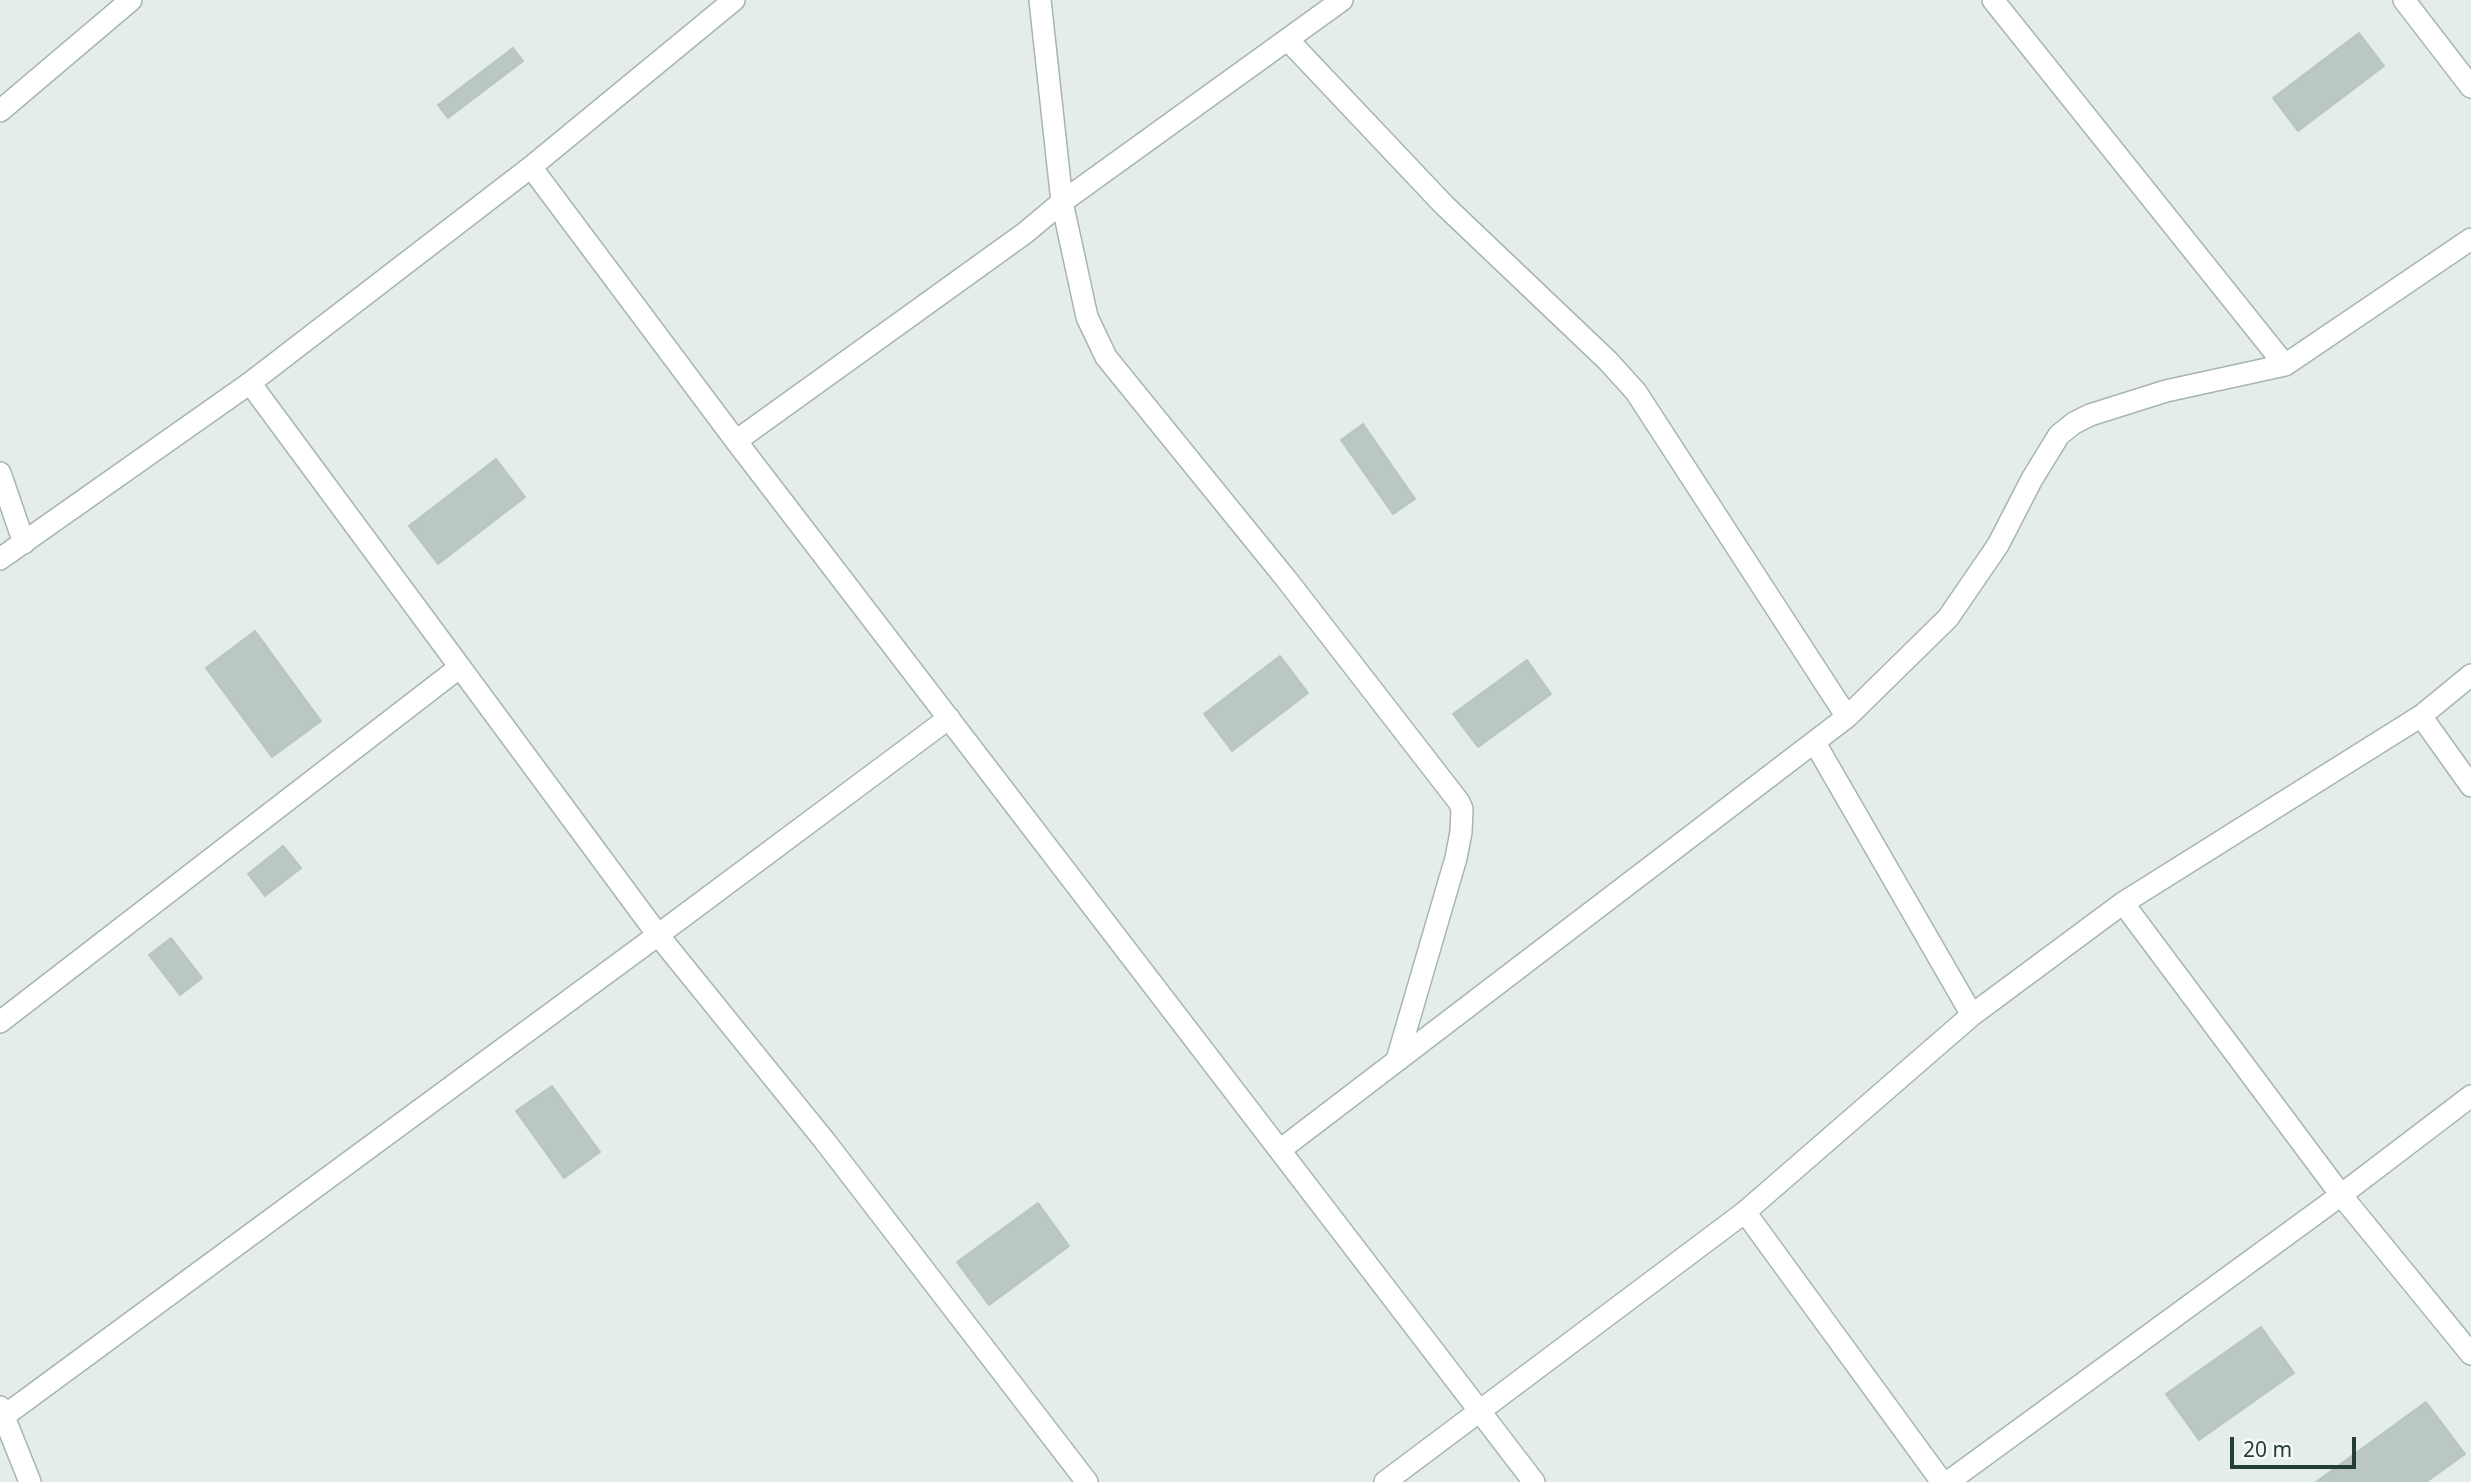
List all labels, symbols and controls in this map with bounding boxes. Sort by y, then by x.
scale bar [2233,1422,2359,1466]
text: 20 m [2243,1435,2292,1463]

